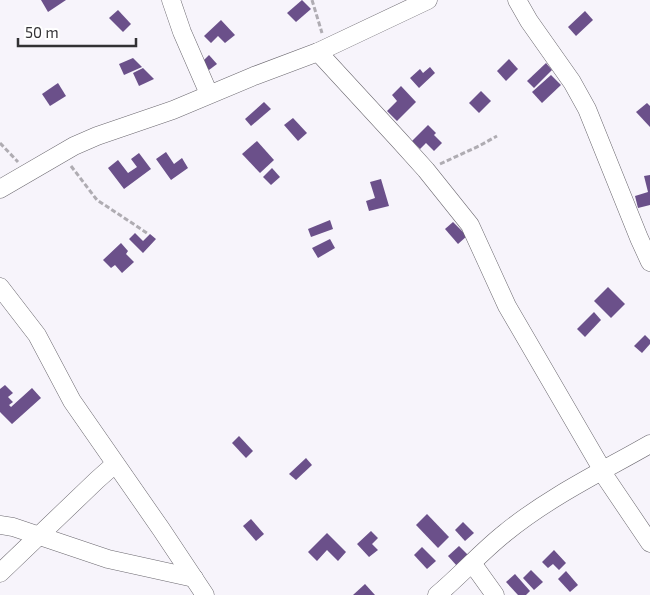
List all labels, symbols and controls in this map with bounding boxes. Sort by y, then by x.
scale bar [18,15,135,47]
text: 50 m [25,23,59,41]

